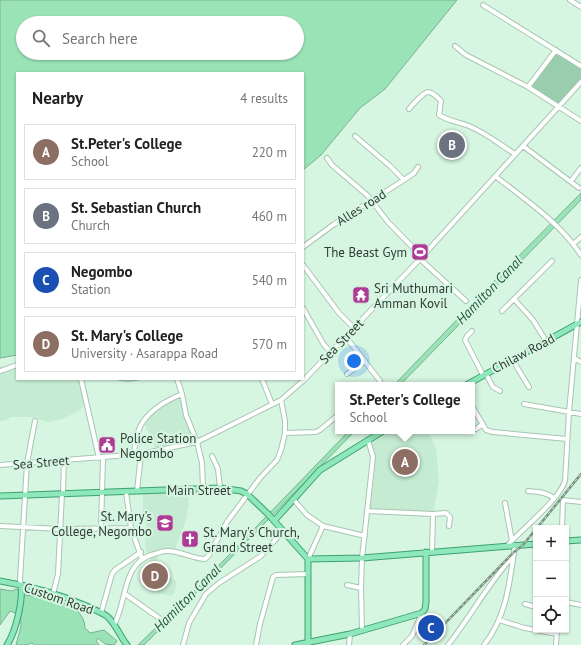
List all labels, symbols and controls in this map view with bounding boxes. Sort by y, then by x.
search box [16,16,304,60]
icon: search [30,27,52,49]
text: Search here [62,29,138,48]
text: Nearby [32,87,83,109]
text: 4 results [240,90,288,107]
pin: B [439,130,465,160]
text: St.Peter's College [71,134,182,153]
text: A [42,144,50,161]
text: 220 m [252,144,287,161]
text: School [71,153,109,170]
street label: Alles road [333,185,389,229]
text: St. Sebastian Church [71,198,201,217]
text: B [42,208,50,225]
text: 460 m [252,208,287,225]
text: Church [71,217,110,234]
sports icon: The Beast Gym [410,242,430,262]
place label: The Beast Gym [324,244,407,261]
water label: Hamilton Canal [452,252,526,328]
text: Negombo [71,262,133,281]
text: C [42,272,50,289]
text: 540 m [252,272,287,289]
place label: Sri Muthumari Amman Kovil [374,280,453,312]
text: Station [71,281,111,298]
temple icon: Sri Muthumari Amman Kovil [351,285,371,305]
street label: Sea Street [316,315,368,368]
text: St. Mary's College [71,326,183,345]
street label: Chilaw Road [489,330,557,377]
text: D [42,336,50,353]
text: 570 m [252,336,287,353]
text: University · Asarappa Road [71,345,218,362]
your location [344,351,364,371]
popup [335,382,475,434]
text: St.Peter's College [349,390,461,409]
text: School [349,409,387,426]
place label: Police Station Negombo [120,430,196,462]
public building icon: Police Station Negombo [97,435,117,455]
pin: A [392,447,418,477]
street label: Sea Street [12,452,71,473]
street label: Main Street [167,482,232,499]
place label: St. Mary's College, Negombo [51,508,152,540]
school or university icon: St. Mary's College, Negombo [155,513,175,533]
place label: St. Mary's Church, Grand Street [203,524,300,556]
map controls [533,525,569,633]
button: + [533,525,569,561]
church icon: St. Mary's Church, Grand Street [180,529,200,549]
water label: Hamilton Canal [150,560,225,635]
pin: D [142,561,168,591]
button: − [533,561,569,597]
street label: Custom Road [22,579,96,618]
button: locate [533,597,569,633]
pin: C [418,613,444,643]

